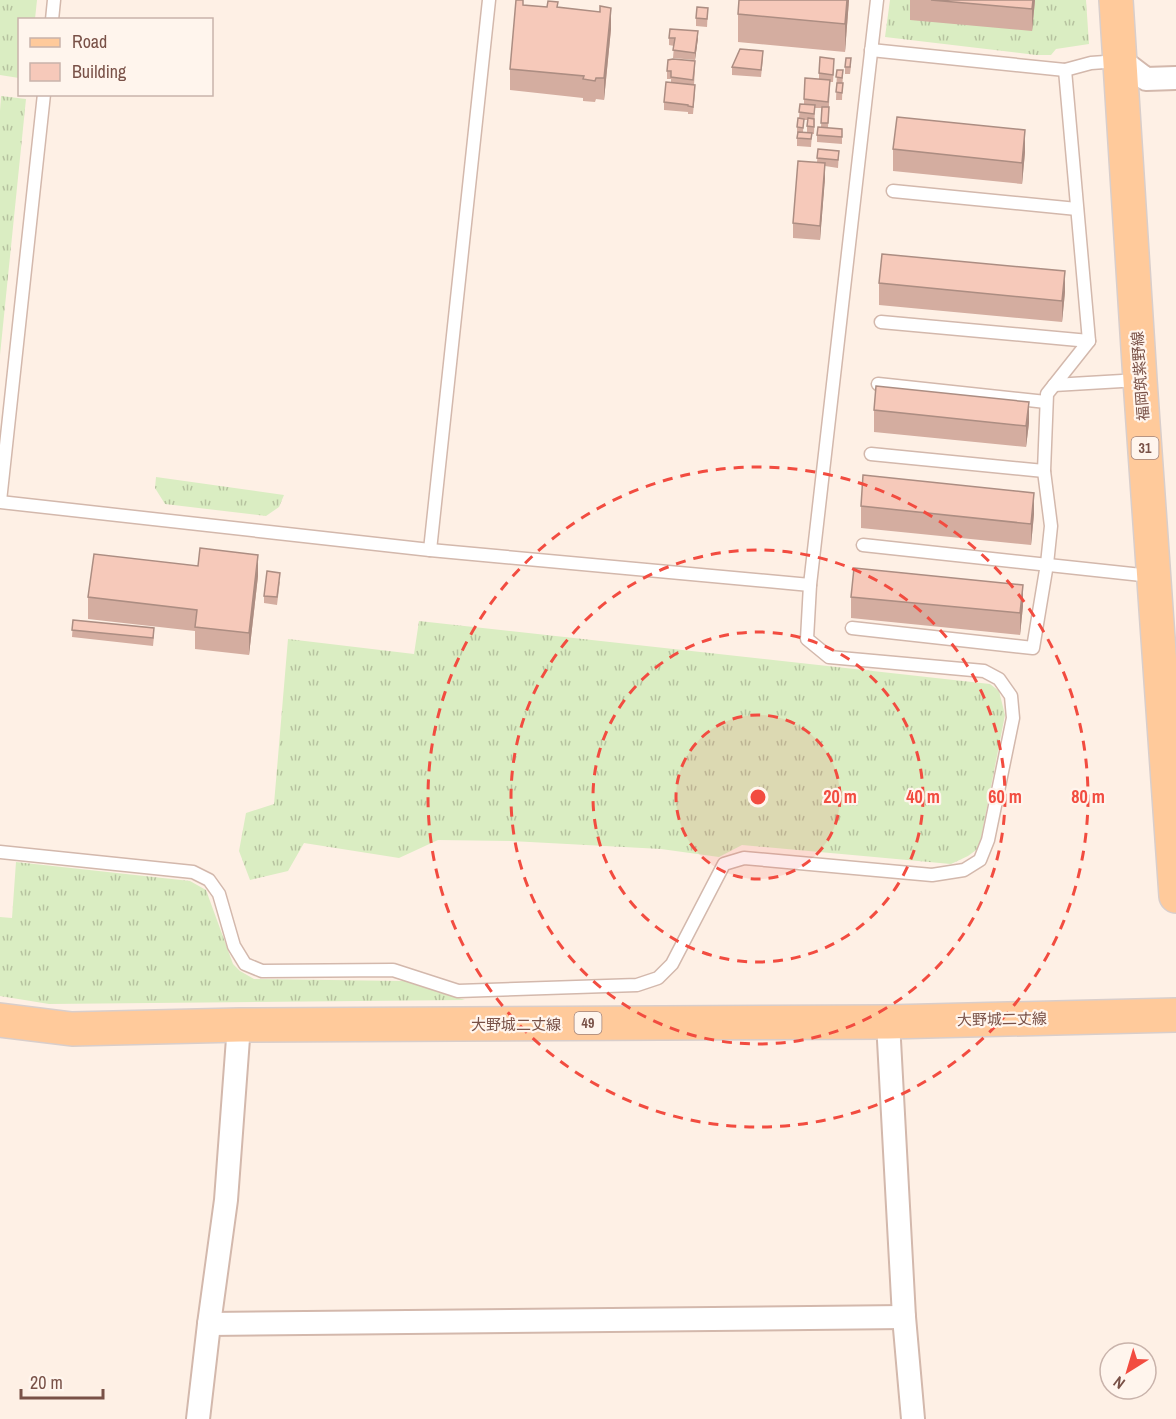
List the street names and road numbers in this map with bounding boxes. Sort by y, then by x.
street label: 福岡筑紫野線 [1126,330,1154,422]
road number: 31 [1132,437,1158,459]
street label: 大野城二丈線 [957,1008,1047,1030]
road number: 49 [574,1012,602,1034]
street label: 大野城二丈線 [471,1014,561,1035]

